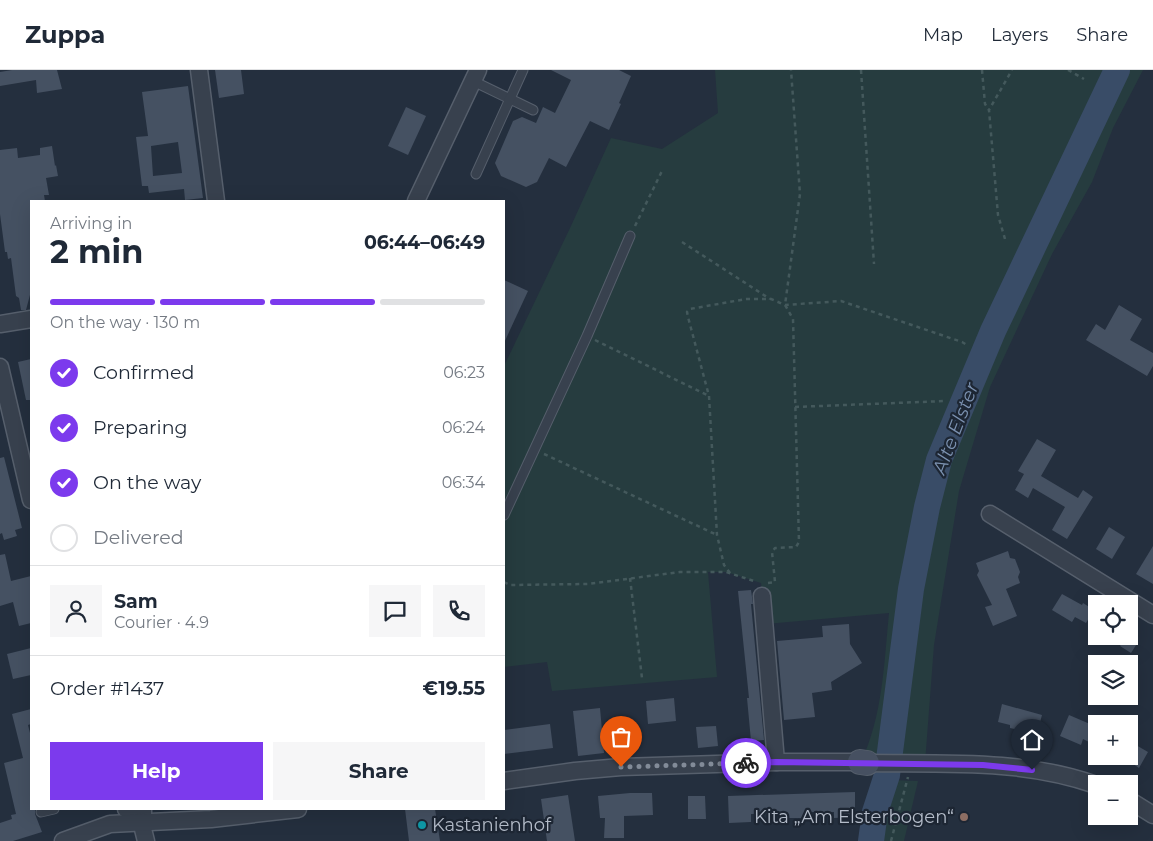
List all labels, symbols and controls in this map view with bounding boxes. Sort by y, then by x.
text: Zuppa [25,20,105,49]
text: Map [923,24,963,46]
text: Layers [991,24,1048,46]
text: Share [1076,24,1128,46]
text: Arriving in [50,214,132,233]
text: 06:44–06:49 [364,231,485,254]
text: 2 min [50,232,143,271]
text: On the way · 130 m [50,313,200,332]
icon: check [50,359,78,387]
text: Confirmed [93,361,194,384]
text: 06:23 [443,363,485,382]
water label: Alte Elster [927,379,984,478]
icon: check [50,414,78,442]
text: Preparing [93,416,188,439]
text: 06:24 [442,418,485,437]
icon: check [50,469,78,497]
text: On the way [93,471,201,494]
text: 06:34 [442,473,485,492]
text: Delivered [93,526,184,549]
button: person [50,585,102,637]
button: chat [369,585,421,637]
button: phone [433,585,485,637]
text: Sam [114,590,158,613]
map controls [1088,595,1138,825]
button: locate [1088,595,1138,645]
text: Courier · 4.9 [114,613,209,632]
button: layers [1088,655,1138,705]
text: Order #1437 [50,677,164,700]
text: €19.55 [423,677,485,700]
button: + [1088,715,1138,765]
pin [600,716,642,767]
pin [1011,719,1053,770]
icon: bag [607,723,635,751]
icon: home [1018,726,1046,754]
courier [721,738,771,788]
button: Help [50,742,263,800]
button: Share [273,742,485,800]
icon: bike [732,749,760,777]
button: − [1088,775,1138,825]
place label: Kita „Am Elsterbogen“ [754,806,954,828]
marker: Kita „Am Elsterbogen“ [958,811,970,823]
place label: Kastanienhof [432,814,552,836]
marker: Kastanienhof [416,819,428,831]

